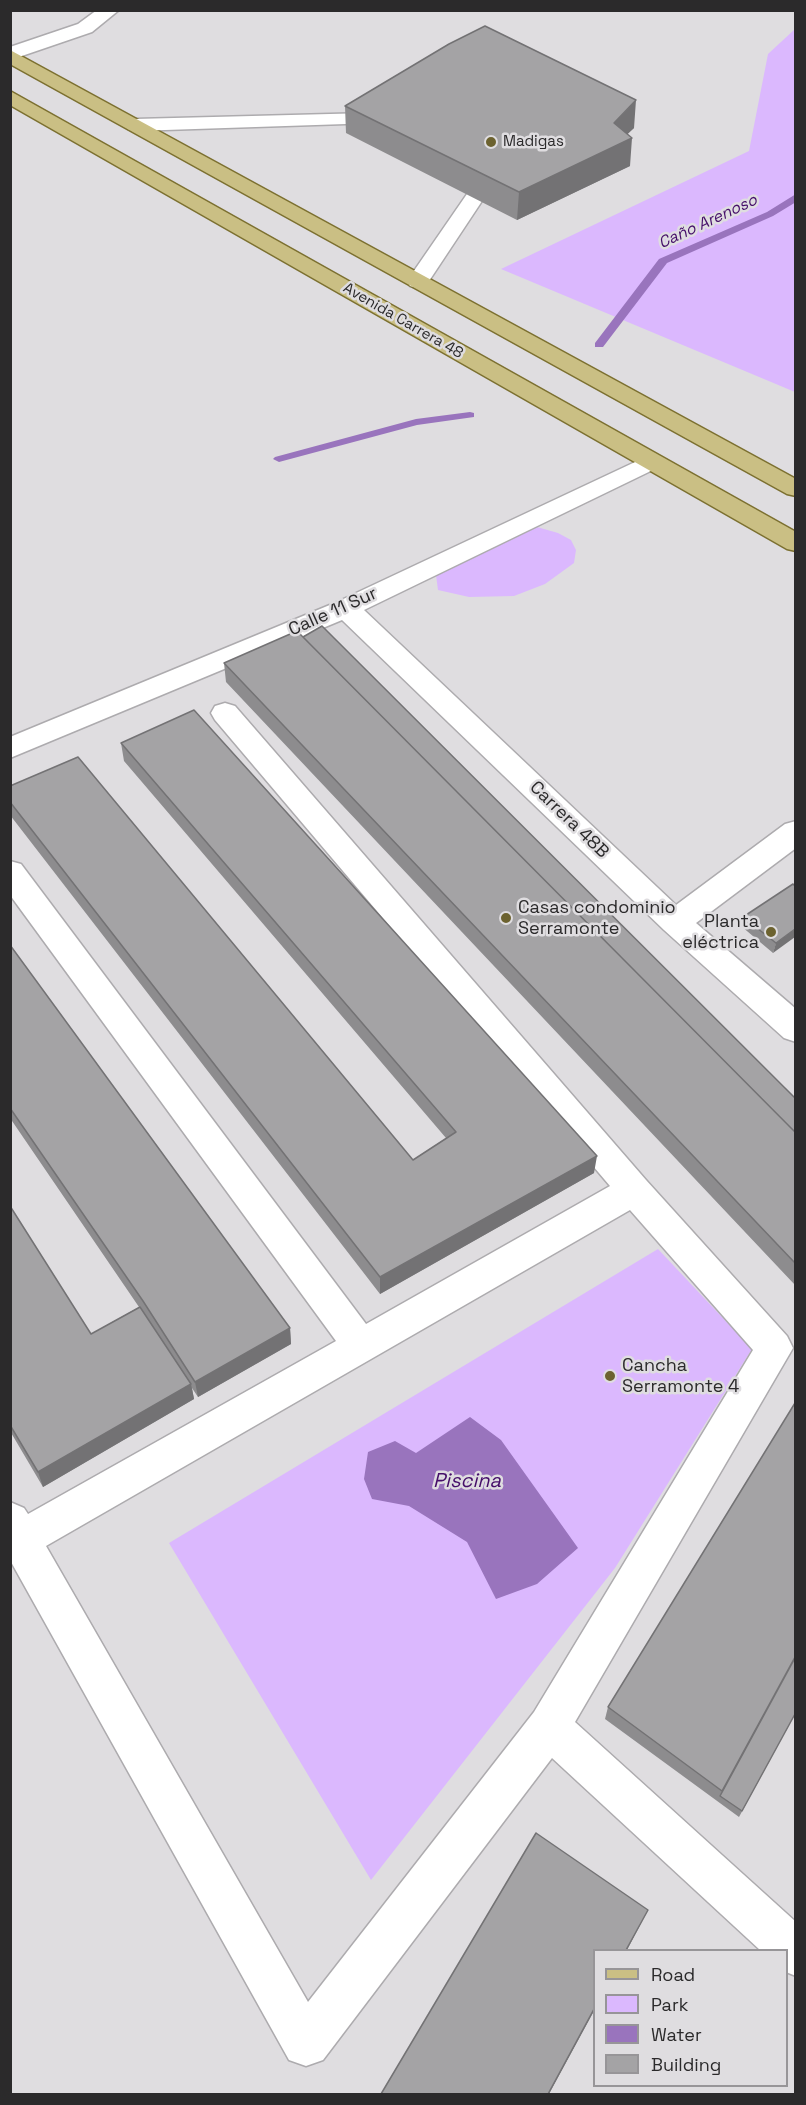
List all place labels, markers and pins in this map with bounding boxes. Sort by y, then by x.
place label: Madigas [503,133,564,151]
marker: Madigas [484,135,498,149]
place label: Casas condominio Serramonte [518,897,676,940]
marker: Casas condominio Serramonte [499,911,513,925]
place label: Planta eléctrica [682,911,759,954]
marker: Planta eléctrica [764,925,778,939]
place label: Cancha Serramonte 4 [622,1355,739,1398]
marker: Cancha Serramonte 4 [603,1369,617,1383]

